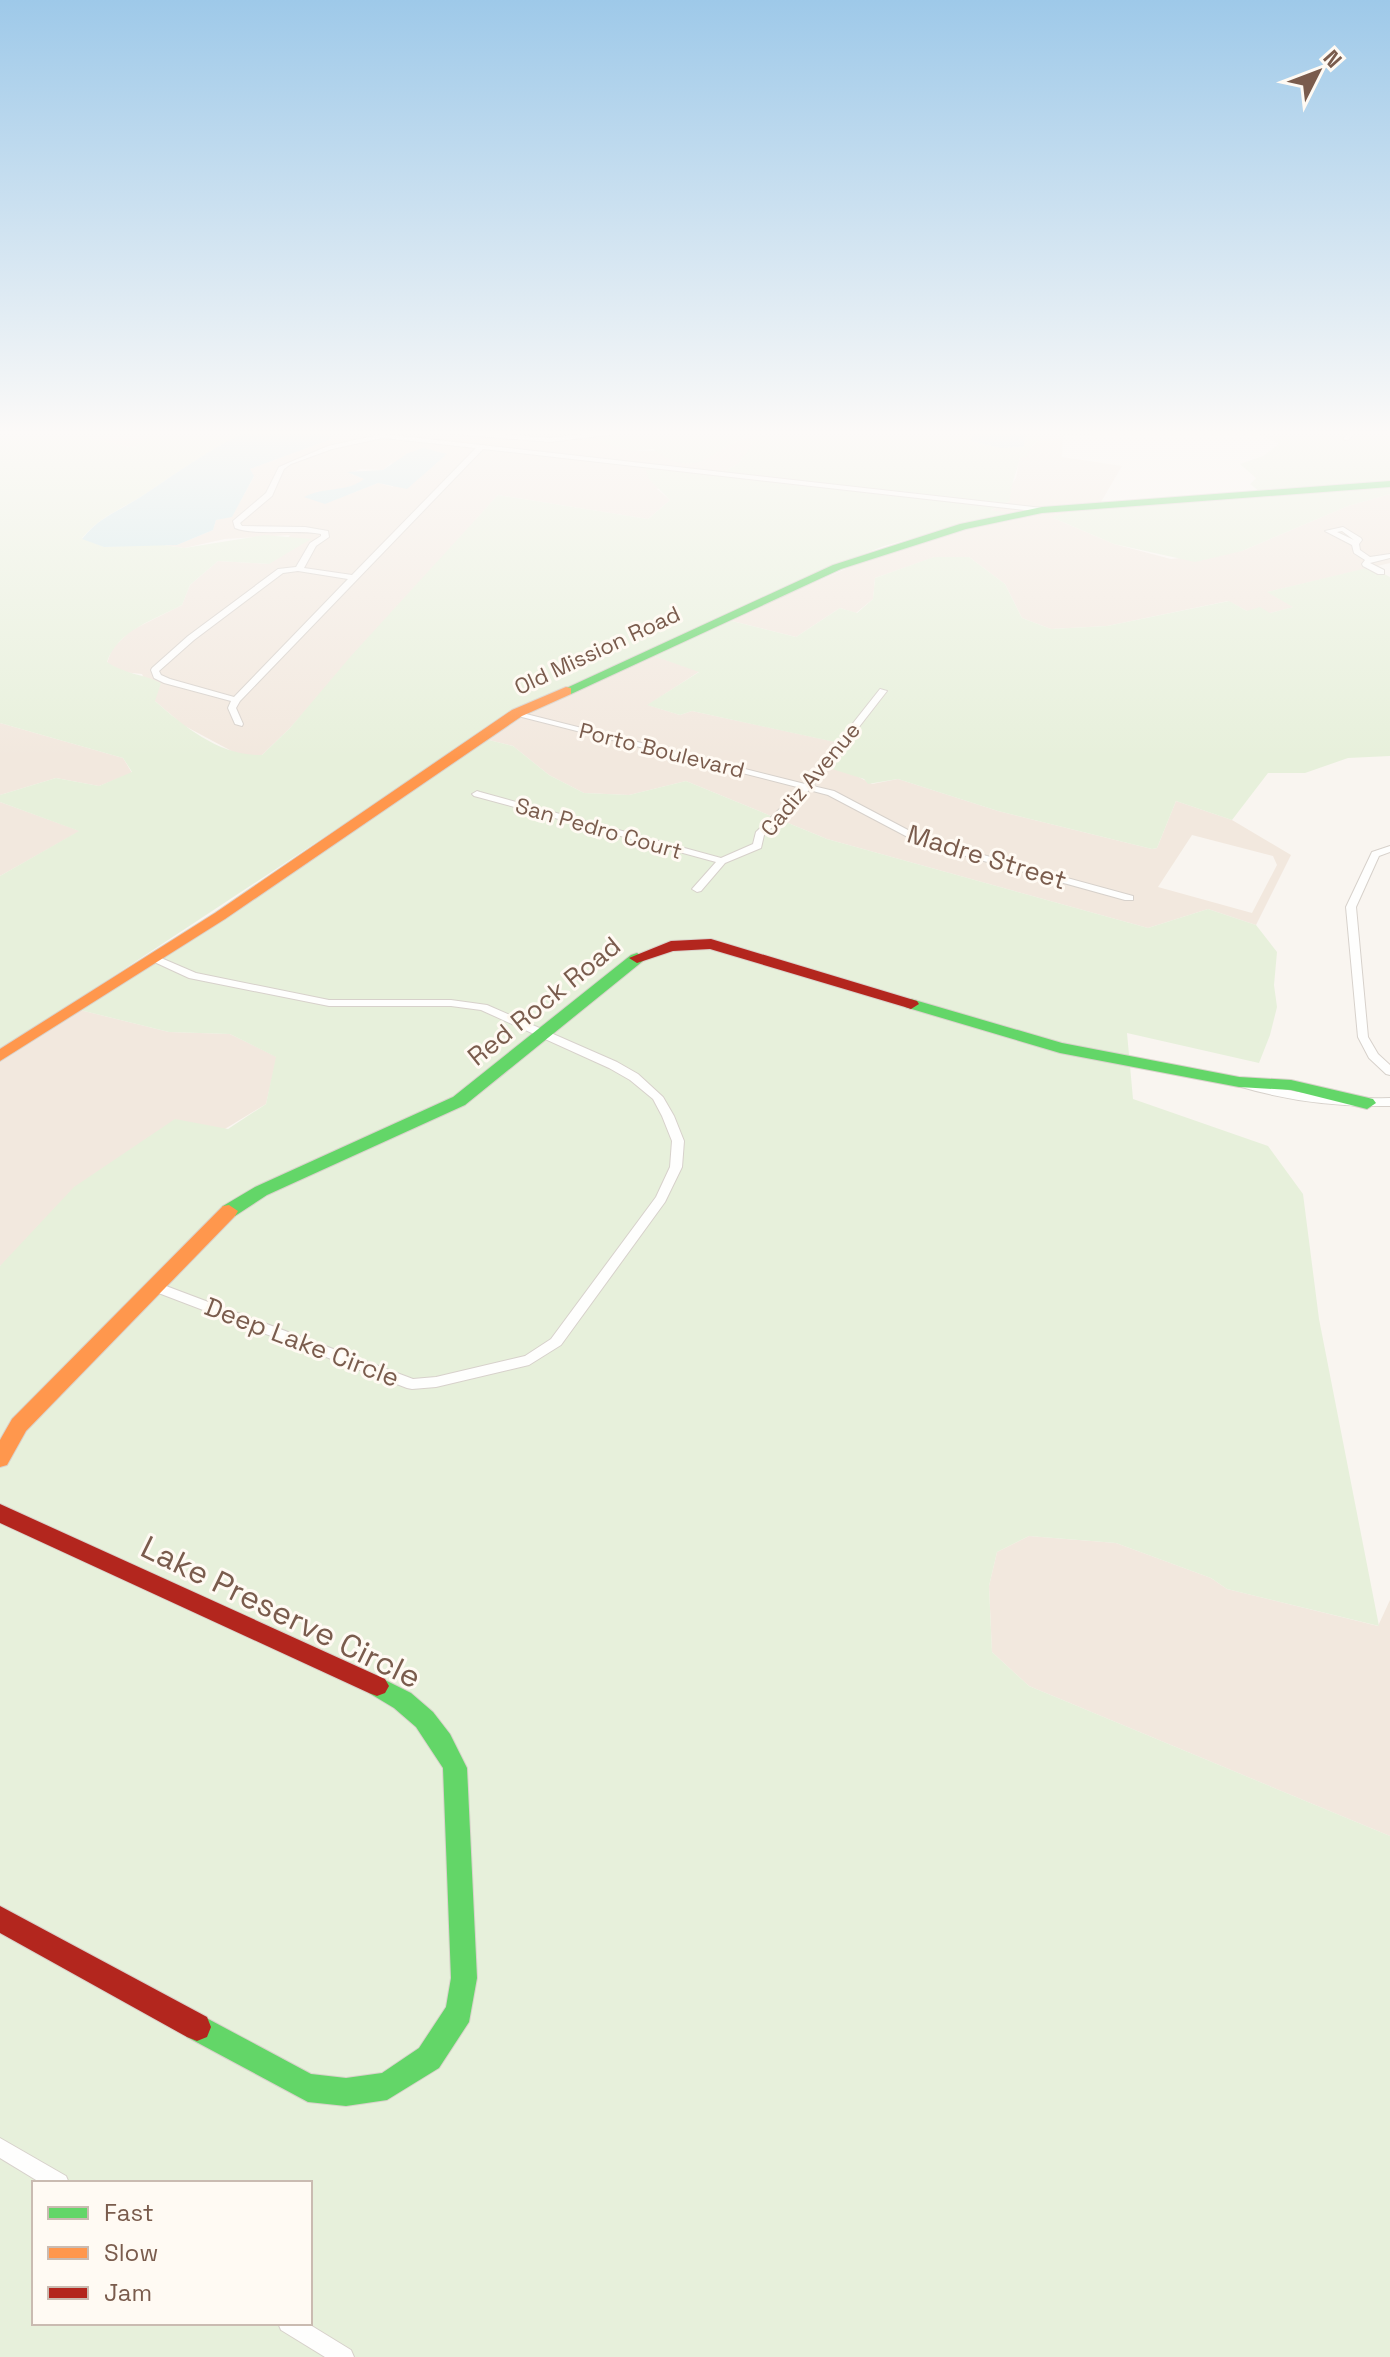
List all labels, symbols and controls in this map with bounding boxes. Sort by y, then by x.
north arrow [1278,32,1358,112]
text: N [1318,44,1348,73]
street label: Old Mission Road [510,599,684,701]
street label: Porto Boulevard [576,716,748,784]
street label: Cadiz Avenue [754,716,866,842]
street label: San Pedro Court [512,791,686,865]
street label: Madre Street [903,817,1071,897]
street label: Red Rock Road [460,929,628,1073]
street label: Deep Lake Circle [200,1289,404,1395]
street label: Lake Preserve Circle [134,1527,428,1697]
legend [32,2181,312,2325]
text: Fast [104,2197,154,2228]
text: Slow [104,2237,158,2268]
text: Jam [104,2277,152,2308]

